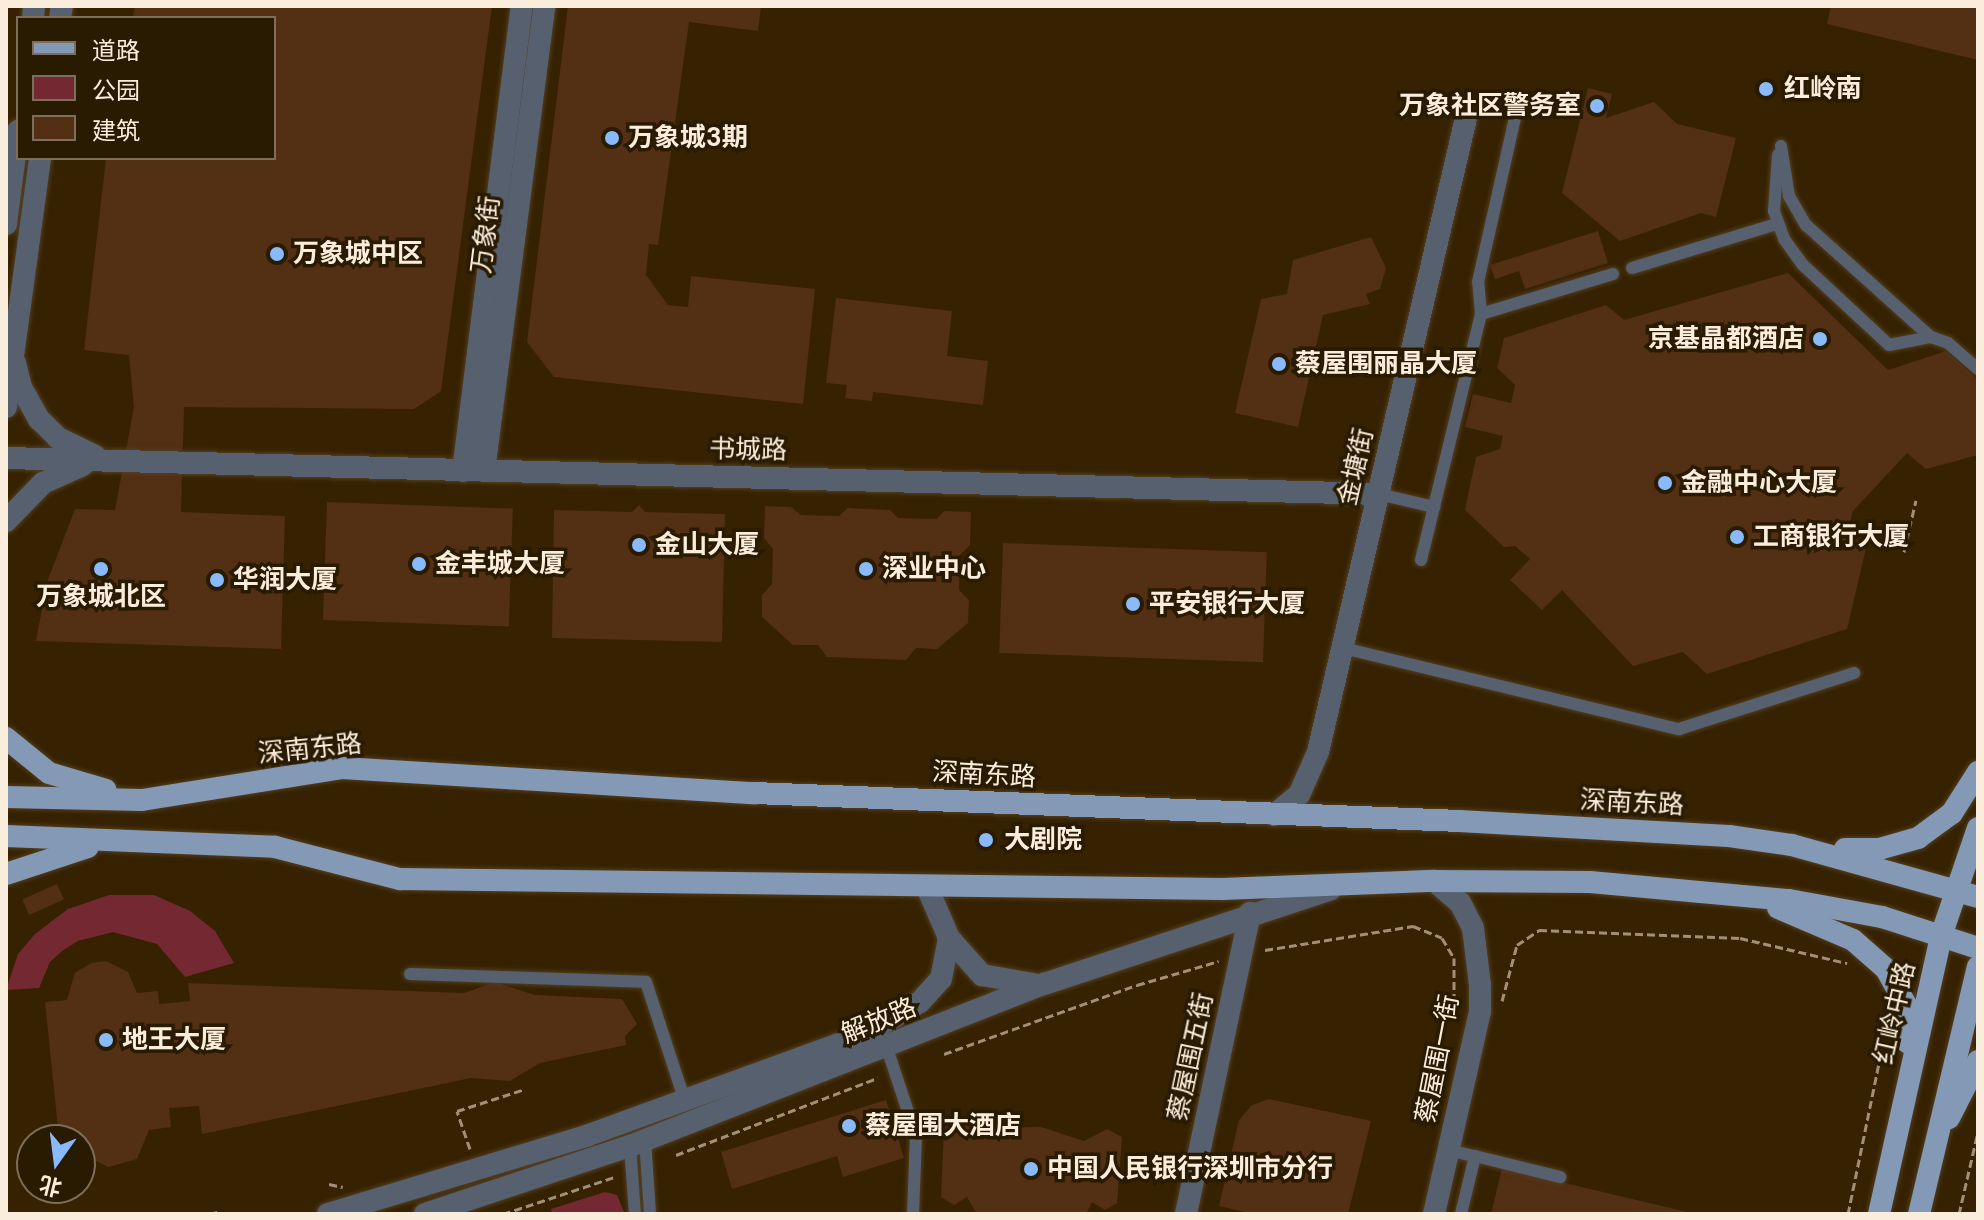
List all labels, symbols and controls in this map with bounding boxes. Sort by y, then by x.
legend [16,16,276,160]
text: 道路 [92,35,140,66]
place label: 红岭南 [1784,73,1862,105]
text: 公园 [92,75,140,106]
marker: 红岭南 [1755,78,1777,100]
place label: 万象社区警务室 [1399,90,1581,122]
marker: 万象社区警务室 [1588,97,1606,115]
text: 建筑 [92,115,140,146]
place label: 万象城3期 [628,122,748,154]
marker: 万象城3期 [603,129,621,147]
street label: 万象街 [466,194,506,276]
place label: 万象城中区 [293,238,423,270]
marker: 万象城中区 [268,245,286,263]
place label: 京基晶都酒店 [1648,323,1804,355]
marker: 京基晶都酒店 [1811,330,1829,348]
place label: 蔡屋围丽晶大厦 [1295,348,1477,380]
marker: 蔡屋围丽晶大厦 [1270,355,1288,373]
street label: 金塘街 [1332,425,1380,509]
street label: 书城路 [709,434,787,466]
place label: 金融中心大厦 [1681,467,1837,499]
marker: 金融中心大厦 [1656,474,1674,492]
place label: 工商银行大厦 [1753,521,1909,553]
marker: 工商银行大厦 [1728,528,1746,546]
place label: 金山大厦 [655,529,759,561]
marker: 金山大厦 [630,536,648,554]
place label: 金丰城大厦 [435,548,565,580]
place label: 深业中心 [882,553,986,585]
marker: 金丰城大厦 [410,555,428,573]
marker: 万象城北区 [92,560,110,578]
marker: 深业中心 [857,560,875,578]
place label: 华润大厦 [233,564,337,596]
marker: 华润大厦 [208,571,226,589]
place label: 万象城北区 [36,581,166,613]
place label: 平安银行大厦 [1149,588,1305,620]
marker: 平安银行大厦 [1124,595,1142,613]
street label: 深南东路 [257,728,363,770]
street label: 深南东路 [931,757,1037,793]
street label: 深南东路 [1579,785,1685,821]
place label: 大剧院 [1004,824,1082,856]
marker: 大剧院 [975,829,997,851]
street label: 红岭中路 [1868,959,1922,1067]
street label: 蔡屋围五街 [1162,990,1220,1124]
street label: 解放路 [837,992,921,1050]
street label: 蔡屋围一街 [1410,992,1466,1126]
place label: 地王大厦 [122,1024,226,1056]
marker: 地王大厦 [97,1031,115,1049]
place label: 蔡屋围大酒店 [865,1110,1021,1142]
marker: 蔡屋围大酒店 [840,1117,858,1135]
north arrow [16,1124,96,1204]
place label: 中国人民银行深圳市分行 [1047,1153,1333,1185]
marker: 中国人民银行深圳市分行 [1022,1160,1040,1178]
text: 北 [36,1169,65,1203]

